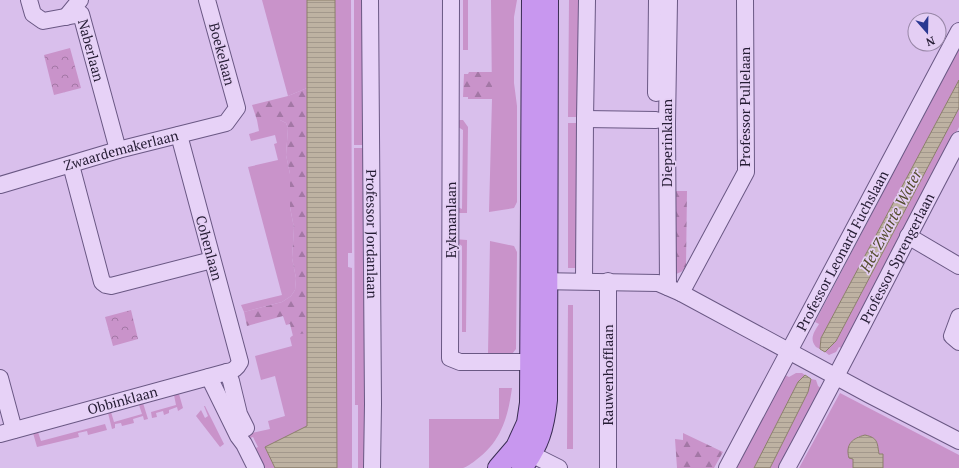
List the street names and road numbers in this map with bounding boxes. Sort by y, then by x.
street label: Naberlaan [74,17,109,84]
street label: Boekelaan [205,20,240,88]
street label: Professor Pullelaan [735,46,754,167]
street label: Dieperinklaan [657,98,676,187]
street label: Zwaardemakerlaan [61,125,181,175]
street label: Professor Leonard Fuchslaan [791,166,893,334]
street label: Professor Jordanlaan [362,169,382,300]
street label: Eykmanlaan [441,181,460,258]
street label: Professor Sprengerlaan [855,189,939,327]
street label: Cohenlaan [192,213,227,283]
street label: Rauwenhofflaan [598,324,617,426]
street label: Obbinklaan [85,381,160,419]

